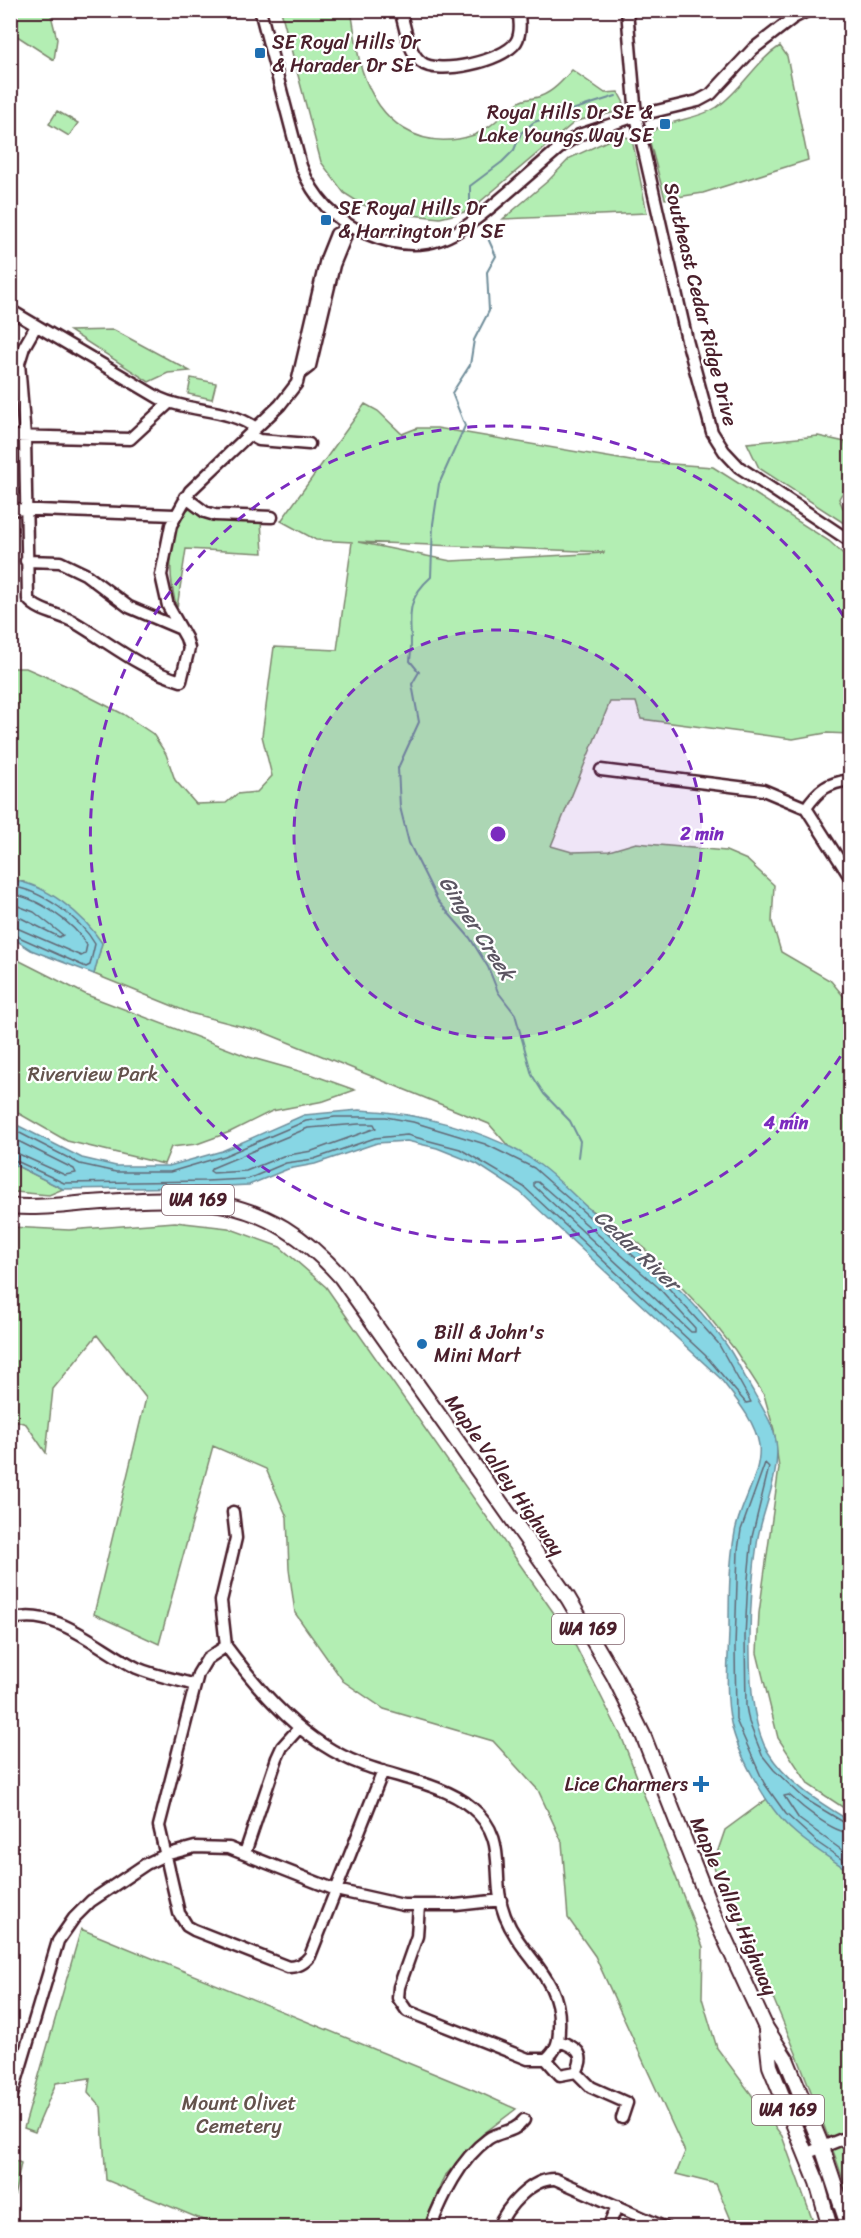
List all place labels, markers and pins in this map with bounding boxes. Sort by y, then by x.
place label: SE Royal Hills Dr & Harader Dr SE [272,25,421,83]
marker: SE Royal Hills Dr & Harader Dr SE [253,46,267,60]
place label: Royal Hills Dr SE & Lake Youngs Way SE [478,95,655,153]
marker: Royal Hills Dr SE & Lake Youngs Way SE [658,117,672,131]
place label: SE Royal Hills Dr & Harrington Pl SE [338,191,506,249]
marker: SE Royal Hills Dr & Harrington Pl SE [319,213,333,227]
centre of rings [488,824,508,844]
place label: Bill & John's Mini Mart [434,1315,545,1373]
marker: Bill & John's Mini Mart [415,1337,429,1351]
place label: Lice Charmers [565,1767,689,1802]
marker: Lice Charmers [692,1775,710,1793]

